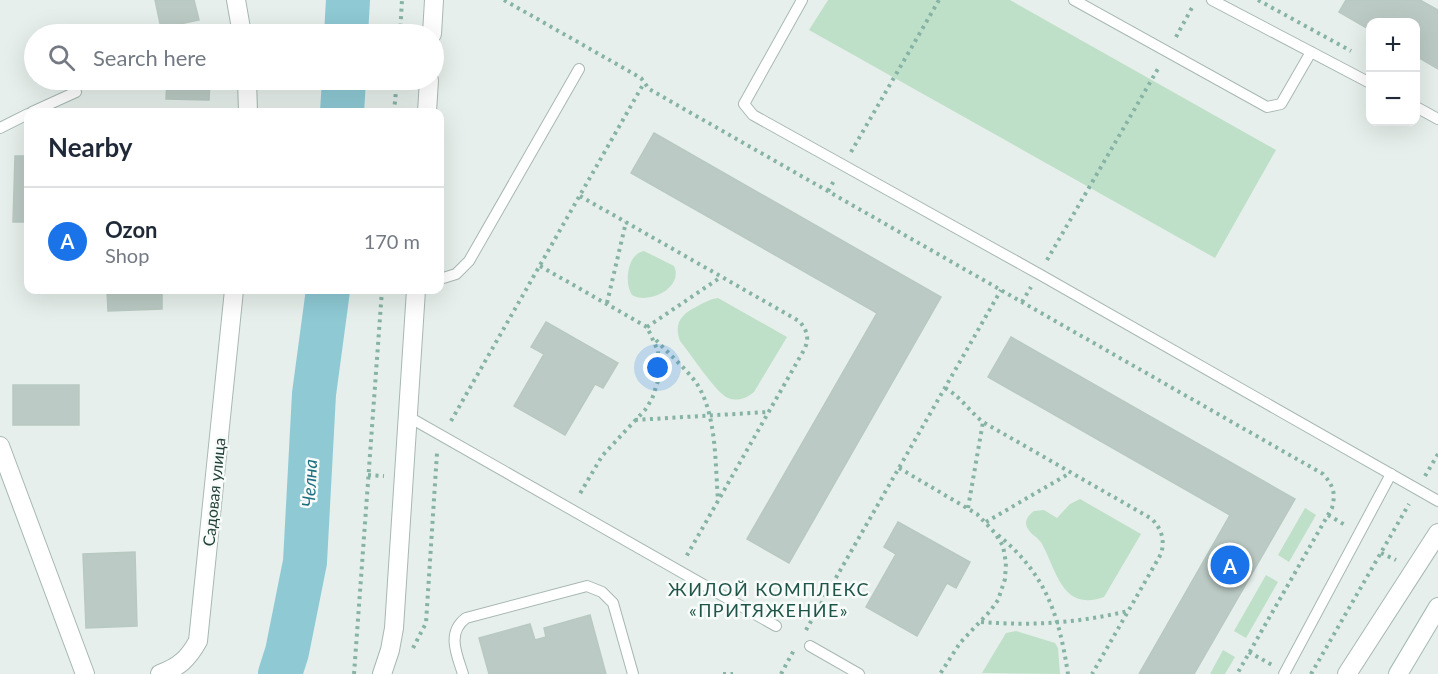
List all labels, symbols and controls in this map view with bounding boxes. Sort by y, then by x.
map controls [1366,18,1420,126]
button: + [1366,18,1420,72]
search box [24,24,444,90]
icon: search [45,41,78,74]
text: Search here [93,44,206,71]
button: − [1366,72,1420,126]
text: Nearby [48,131,133,163]
text: Ozon [105,216,158,243]
text: A [61,229,74,253]
text: 170 m [364,229,420,253]
text: Shop [105,243,149,267]
your location [643,353,672,382]
street label: Садовая улица [198,437,229,547]
water label: Челна [297,459,321,507]
pin: A [1210,542,1250,588]
district label: ЖИЛОЙ КОМПЛЕКС «ПРИТЯЖЕНИЕ» [668,578,870,621]

